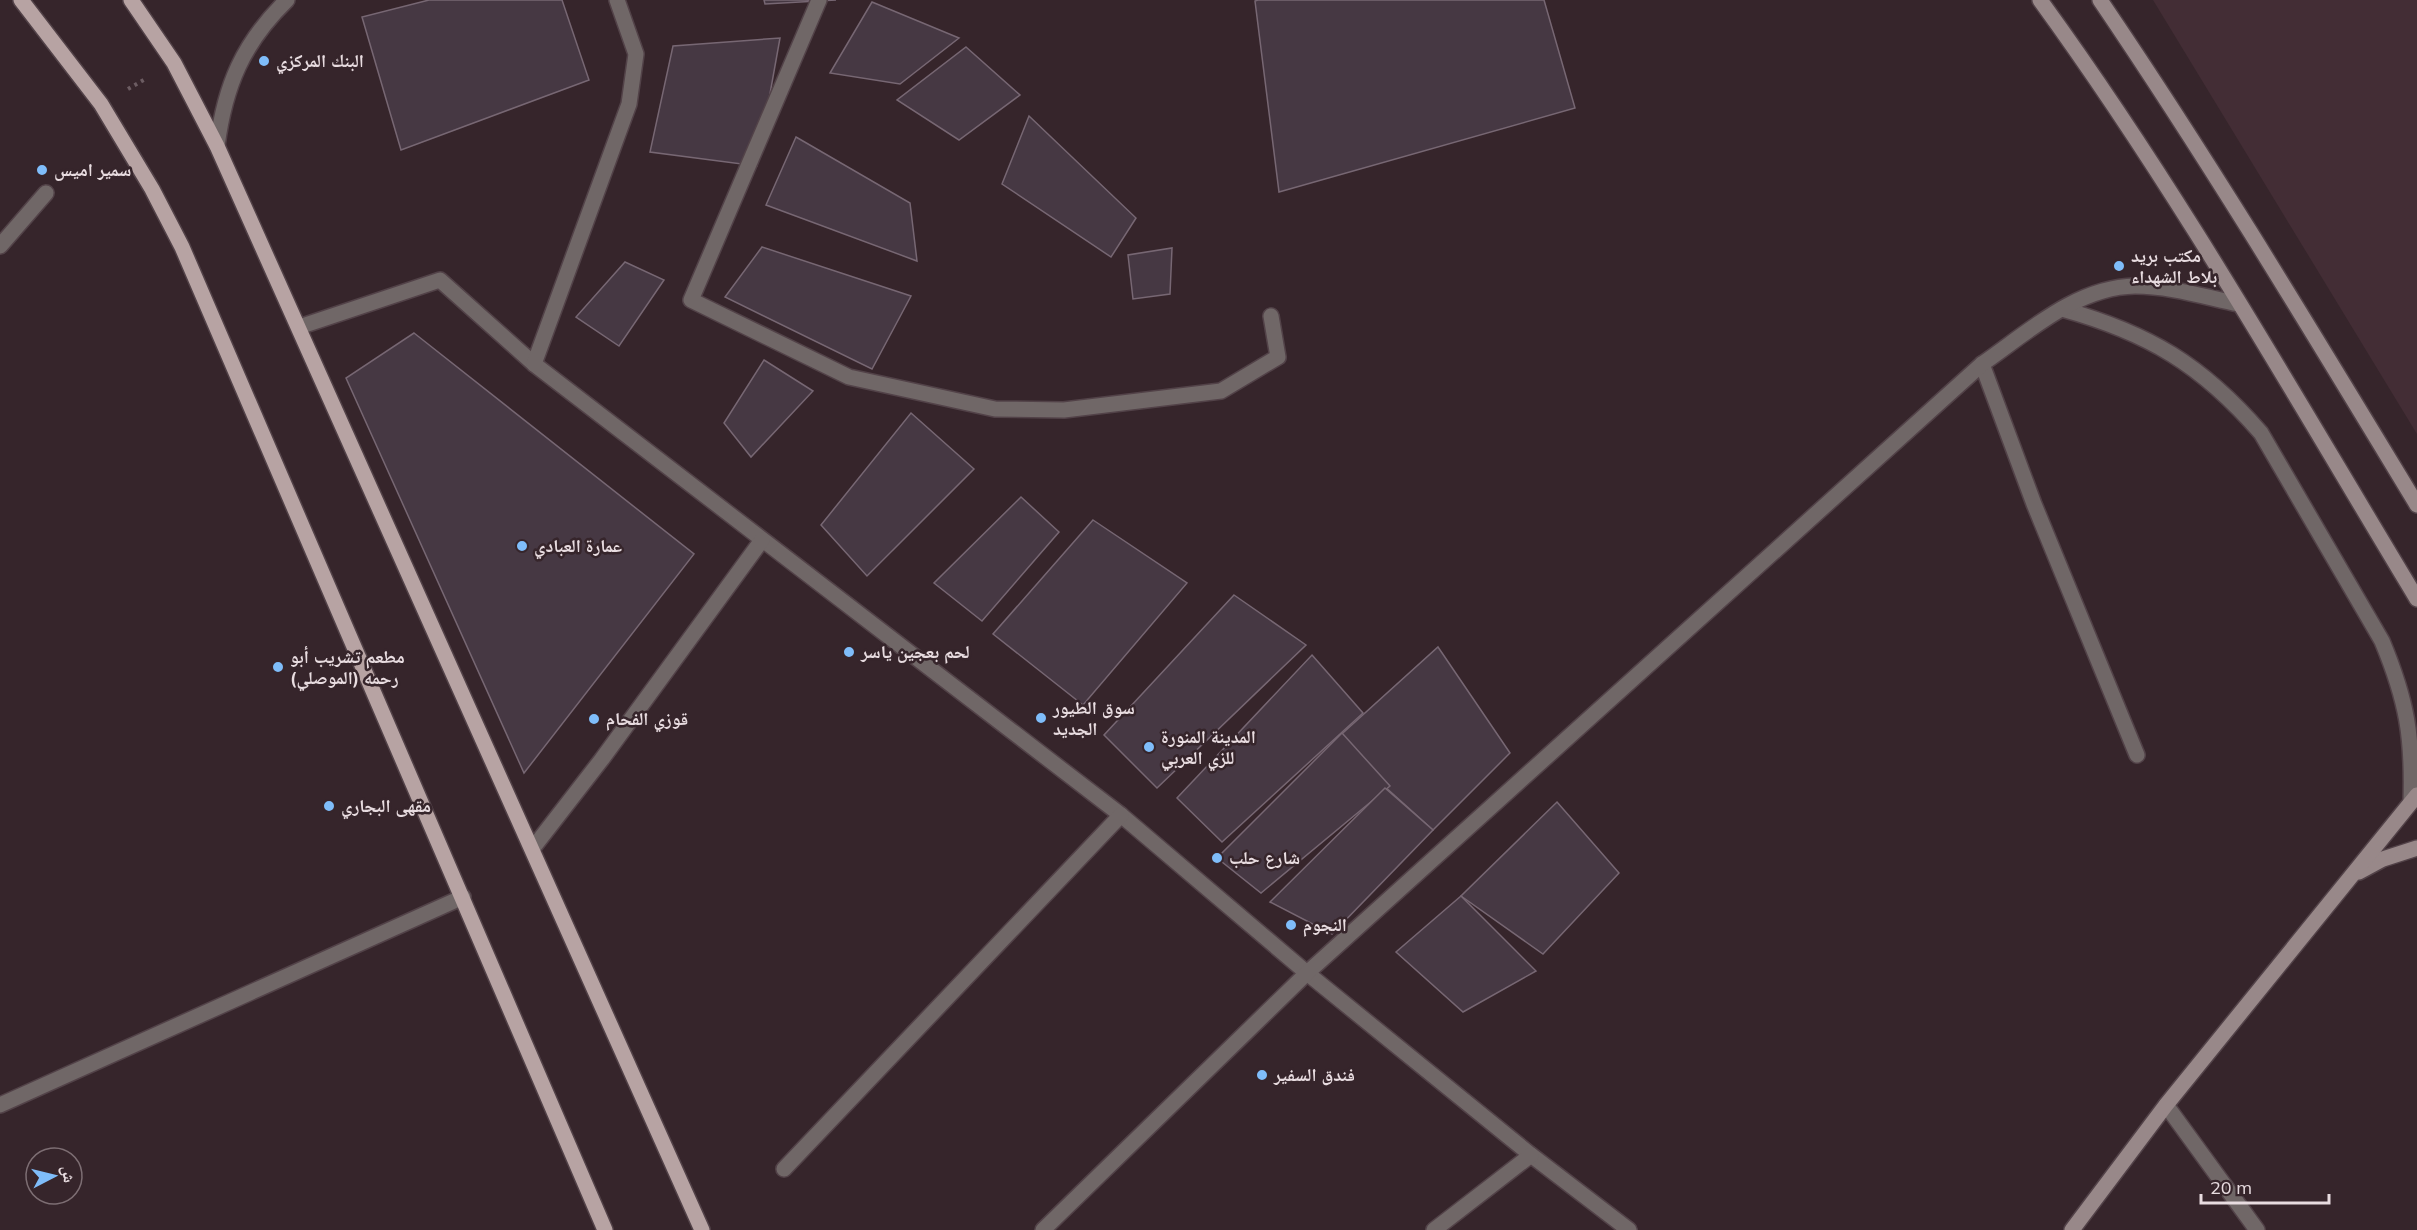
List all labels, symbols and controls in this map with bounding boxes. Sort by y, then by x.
place label: البنك المركزي [276,49,364,75]
marker: البنك المركزي [257,54,271,68]
place label: سمير اميس [54,158,131,181]
marker: سمير اميس [35,163,49,177]
place label: مكتب بريد بلاط الشهداء [2131,244,2217,288]
marker: مكتب بريد بلاط الشهداء [2112,259,2126,273]
place label: عمارة العبادي [534,534,622,560]
marker: عمارة العبادي [515,539,529,553]
place label: لحم بعجين ياسر [860,640,970,664]
place label: مطعم تشريب أبو رحمه (الموصلي) [290,645,405,692]
marker: لحم بعجين ياسر [842,645,856,659]
marker: مطعم تشريب أبو رحمه (الموصلي) [271,660,285,674]
place label: سوق الطيور الجديد [1052,696,1135,740]
place label: قوزي الفحام [606,707,688,733]
marker: سوق الطيور الجديد [1034,711,1048,725]
marker: قوزي الفحام [587,712,601,726]
place label: المدينة المنورة للزي العربي [1161,725,1256,772]
marker: المدينة المنورة للزي العربي [1142,740,1156,754]
place label: مقهى البجاري [341,794,431,820]
marker: مقهى البجاري [322,799,336,813]
place label: شارع حلب [1229,846,1300,869]
marker: شارع حلب [1210,851,1224,865]
place label: النجوم [1303,913,1347,937]
marker: النجوم [1284,918,1298,932]
place label: فندق السفير [1273,1063,1355,1086]
marker: فندق السفير [1255,1068,1269,1082]
north arrow [24,1146,84,1206]
text: ش [58,1165,80,1184]
scale bar [2201,1167,2328,1205]
text: 20 m [2210,1176,2252,1199]

